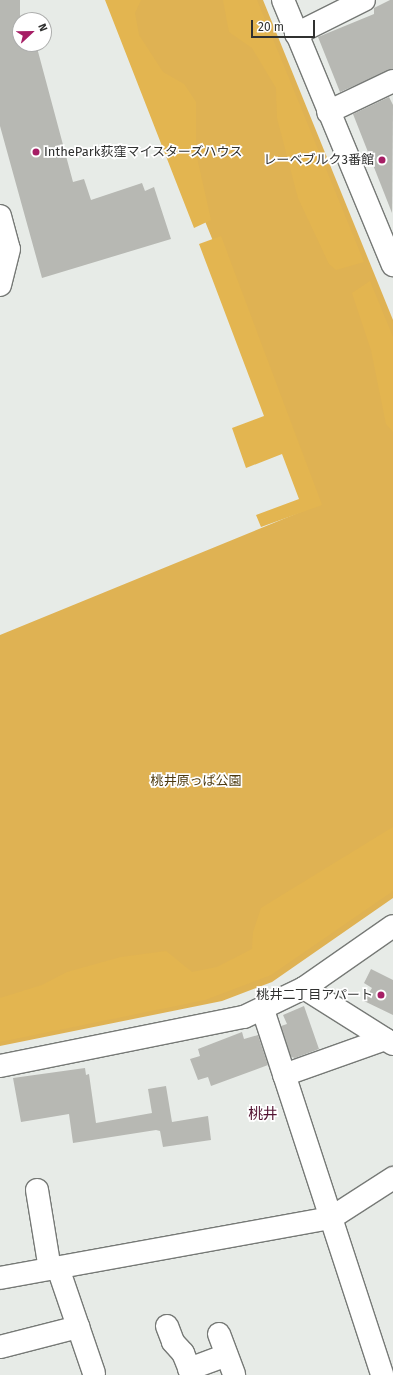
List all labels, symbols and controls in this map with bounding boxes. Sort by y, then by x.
north arrow [12,12,52,52]
scale bar [253,12,317,38]
text: 20 m [258,20,284,34]
text: N [35,22,50,34]
place label: InthePark荻窪マイスターズハウス [44,144,243,160]
marker: InthePark荻窪マイスターズハウス [31,147,41,157]
place label: レーベブルク3番館 [264,152,374,168]
marker: レーベブルク3番館 [377,155,387,165]
park label: 桃井原っぱ公園 [151,773,241,789]
place label: 桃井二丁目アパート [256,987,373,1003]
marker: 桃井二丁目アパート [376,990,386,1000]
district label: 桃井 [248,1106,278,1124]

